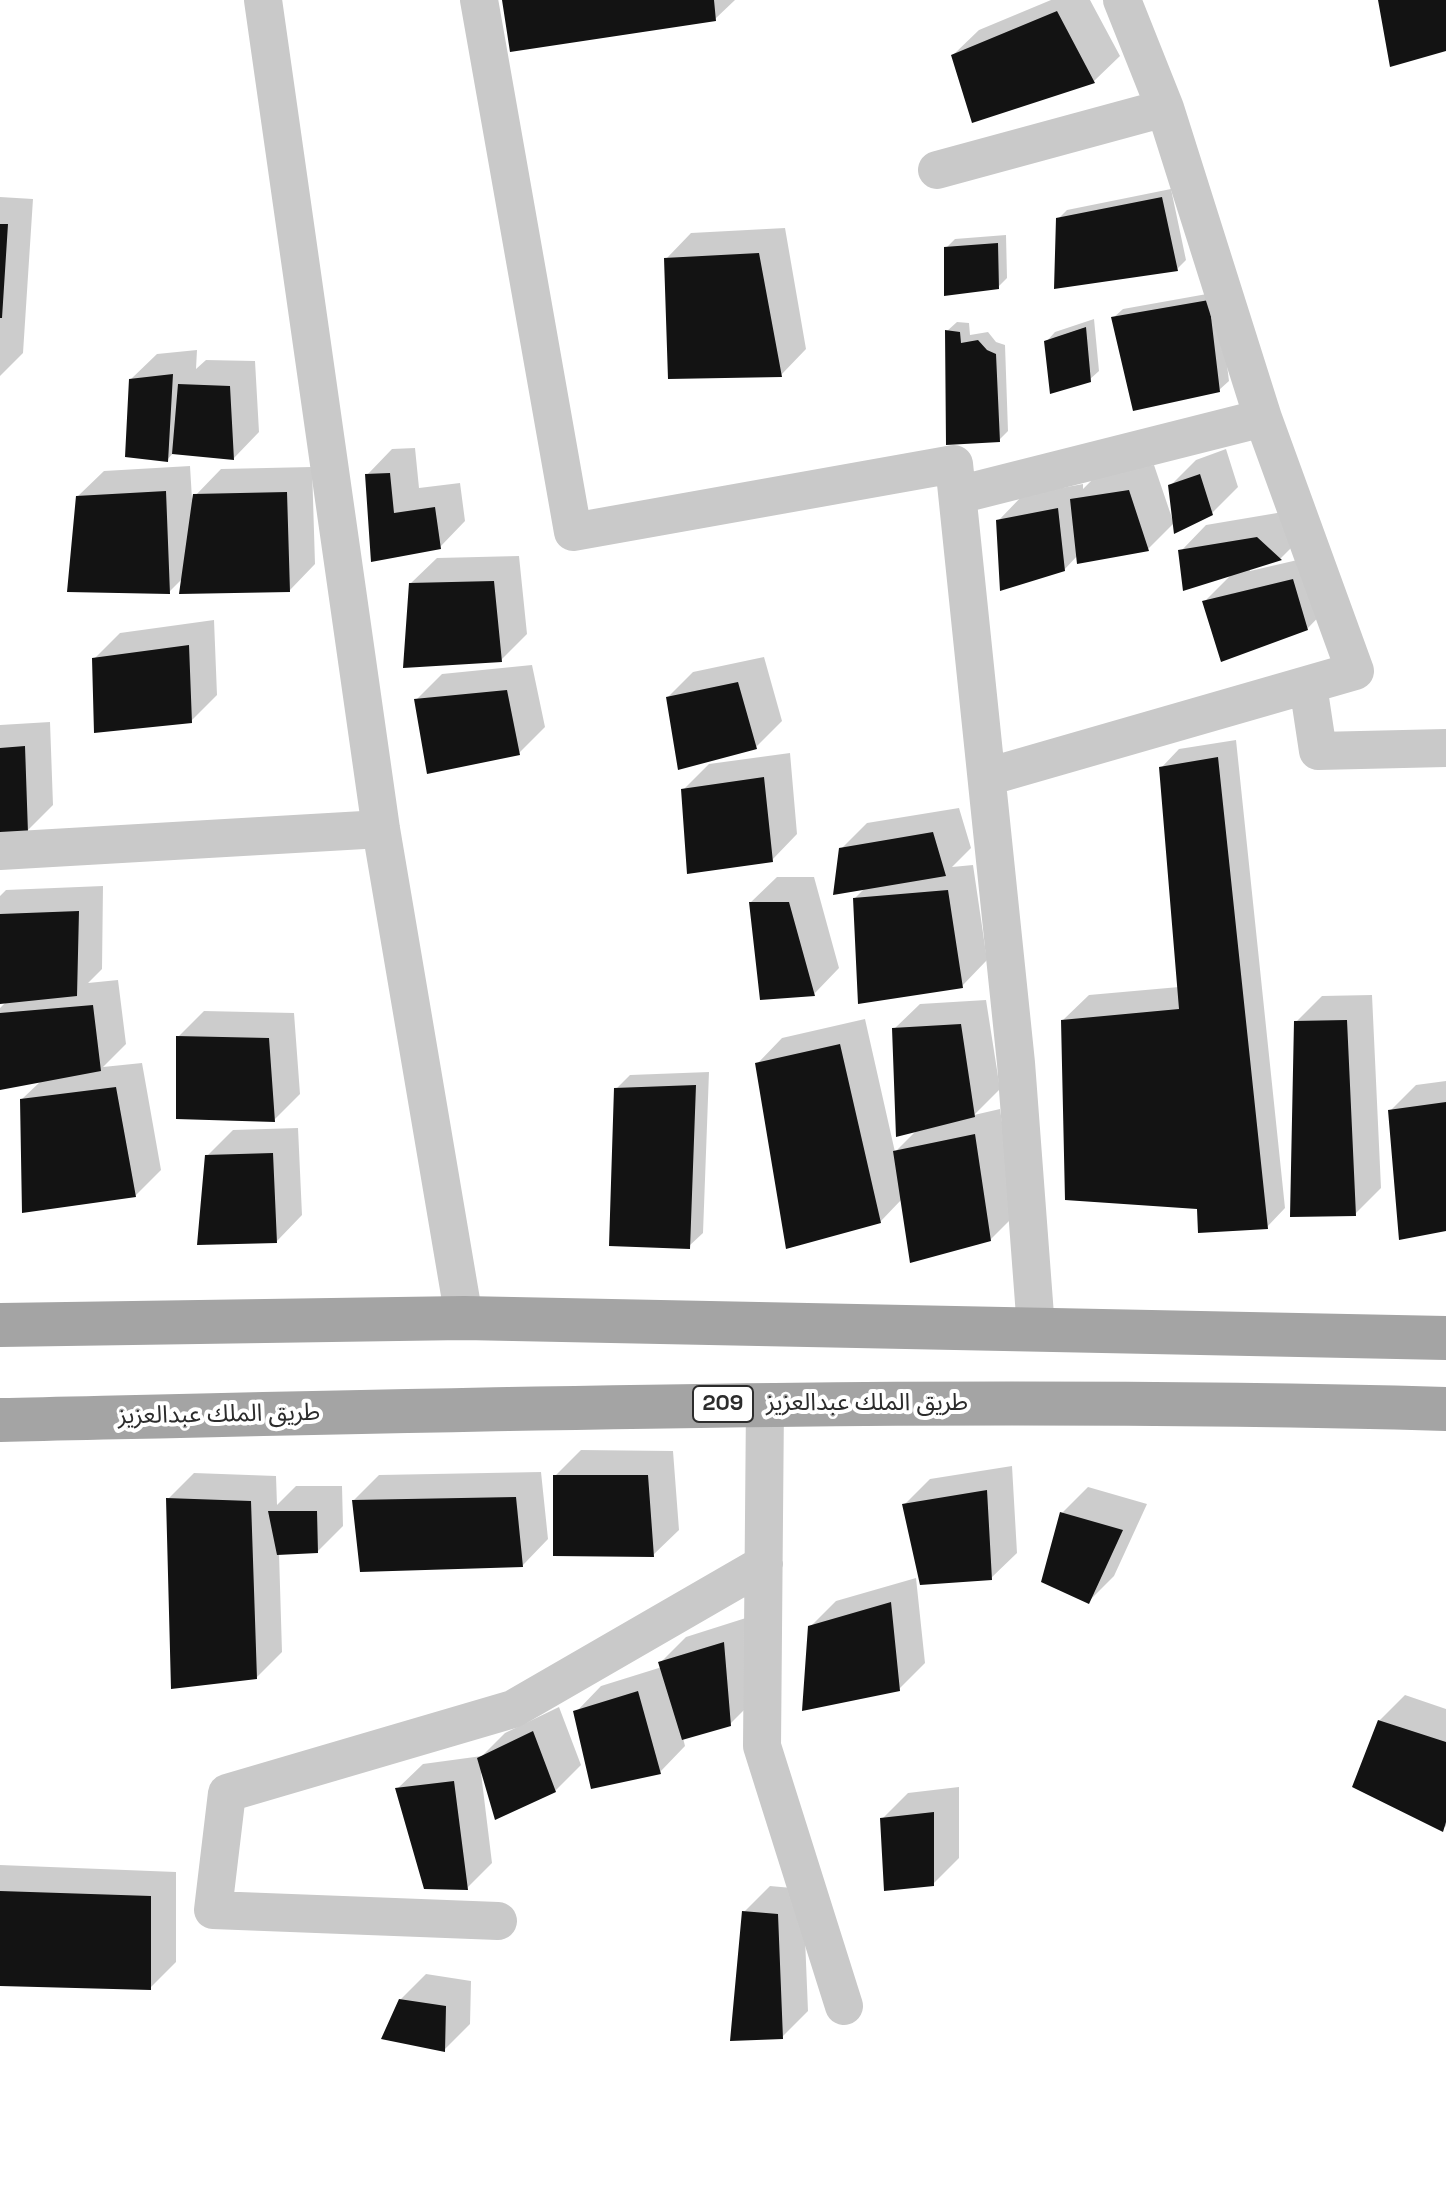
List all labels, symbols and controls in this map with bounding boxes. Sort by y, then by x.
road number: 209 [693,1386,753,1422]
street label: طريق الملك عبدالعزيز [766,1389,968,1417]
street label: طريق الملك عبدالعزيز [118,1399,320,1431]

